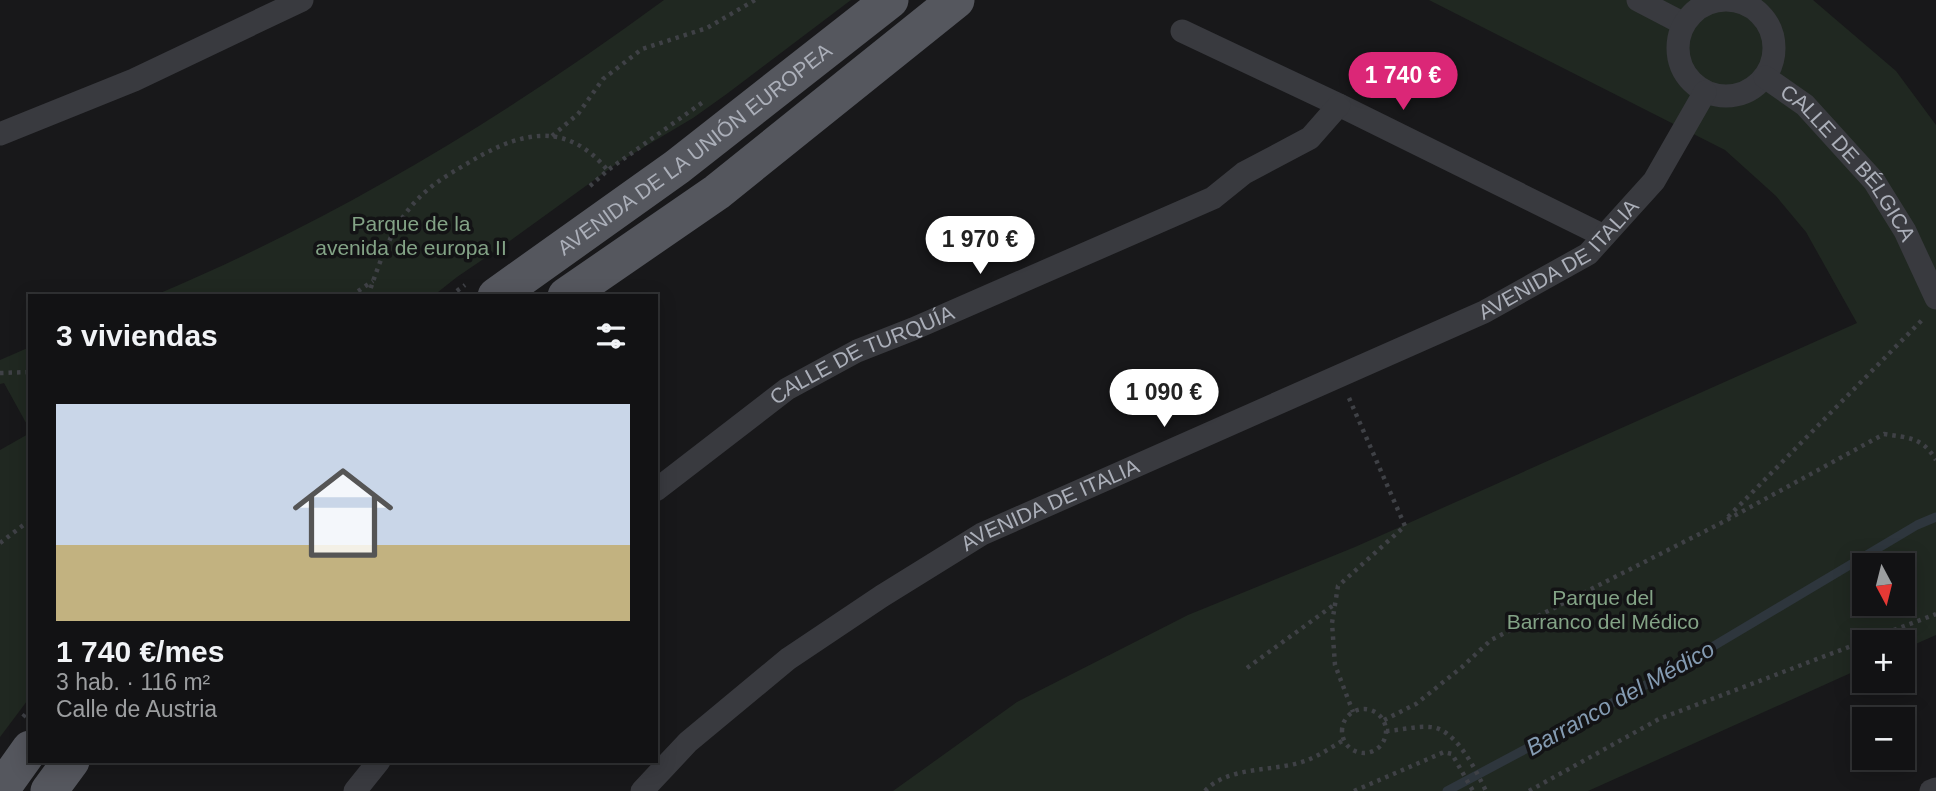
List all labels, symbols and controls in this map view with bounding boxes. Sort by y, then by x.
street label: AVENIDA DE LA UNIÓN EUROPEA [553,38,836,259]
pin: 1 740 € [1338,52,1468,112]
text: 1 740 € [1365,62,1441,88]
street label: CALLE DE BÉLGICA [1776,80,1920,245]
street label: AVENIDA DE ITALIA [1474,194,1643,324]
park label: Parque de la avenida de europa II [315,212,507,259]
pin: 1 970 € [915,216,1045,276]
text: 1 970 € [942,226,1018,252]
street label: CALLE DE TURQUÍA [765,301,957,409]
icon: filters [592,317,630,355]
text: 3 viviendas [56,319,218,352]
pin: 1 090 € [1099,370,1229,429]
text: 1 090 € [1126,379,1202,405]
icon: home [280,450,406,576]
street label: AVENIDA DE ITALIA [957,454,1142,555]
north arrow [1852,553,1914,616]
map controls [1852,553,1915,770]
park label: Parque del Barranco del Médico [1507,586,1699,633]
button: + [1852,630,1915,693]
text: 1 740 €/mes [56,635,224,668]
water label: Barranco del Médico [1521,635,1719,761]
text: 3 hab. · 116 m² [56,669,210,695]
text: Calle de Austria [56,696,217,722]
button: − [1852,707,1915,770]

